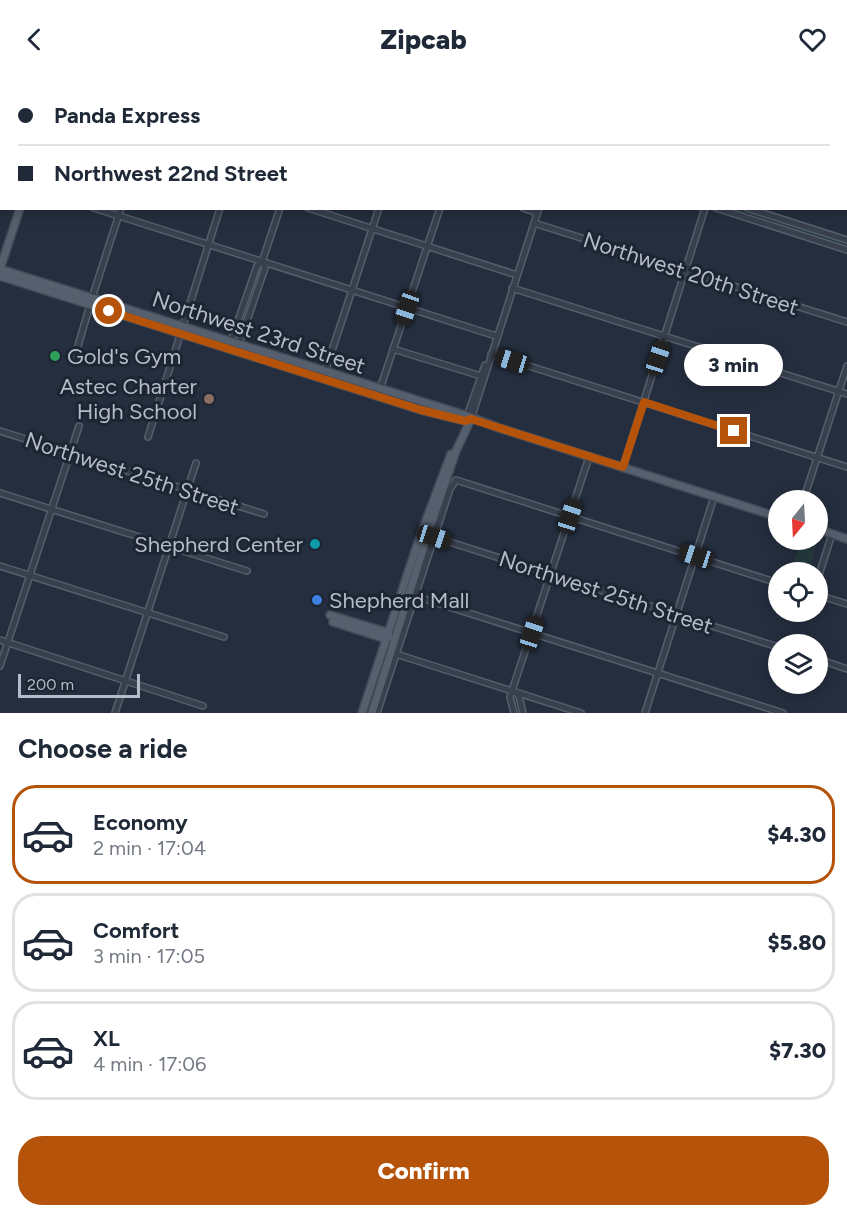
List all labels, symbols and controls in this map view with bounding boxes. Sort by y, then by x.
icon: back [18,23,51,56]
text: Zipcab [380,23,467,56]
icon: heart [796,23,829,56]
text: Panda Express [54,102,200,129]
text: Northwest 22nd Street [54,160,288,187]
street label: Northwest 20th Street [580,226,802,321]
street label: Northwest 23rd Street [149,285,369,380]
car [393,288,421,328]
route start [95,297,122,324]
car [644,338,672,378]
place label: Gold's Gym [67,343,181,370]
callout: 3 min [684,344,783,386]
car [492,347,532,375]
marker: Gold's Gym [48,349,62,363]
text: 3 min [708,353,759,377]
place label: Astec Charter High School [60,373,198,425]
marker: Astec Charter High School [202,392,216,406]
route end [720,417,747,444]
street label: Northwest 25th Street [22,426,242,521]
north arrow [768,490,828,550]
map controls [768,490,828,694]
car [556,496,584,536]
car [414,523,454,551]
place label: Shepherd Center [134,531,304,558]
marker: Shepherd Center [308,537,322,551]
car [676,542,716,570]
street label: Northwest 25th Street [496,545,716,640]
button: locate [768,562,828,622]
place label: Shepherd Mall [329,587,469,614]
marker: Shepherd Mall [310,593,324,607]
car [518,613,546,653]
button: layers [768,634,828,694]
scale bar [18,671,140,698]
text: 200 m [27,675,74,694]
text: Choose a ride [18,732,187,765]
icon: car [21,808,75,862]
text: Economy [93,809,188,836]
text: $4.30 [767,821,826,848]
text: 2 min · 17:04 [93,836,206,860]
icon: car [21,916,75,970]
text: Comfort [93,917,179,944]
text: $5.80 [767,929,826,956]
text: 3 min · 17:05 [93,944,205,968]
icon: car [21,1024,75,1078]
text: XL [93,1025,120,1052]
text: $7.30 [769,1037,826,1064]
text: 4 min · 17:06 [93,1052,206,1076]
button: Confirm [18,1136,829,1205]

